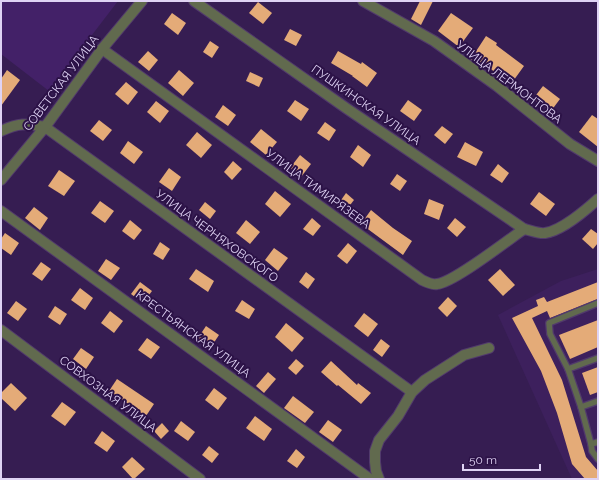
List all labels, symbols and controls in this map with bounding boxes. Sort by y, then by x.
street label: СОВЕТСКАЯ УЛИЦА [20,32,102,134]
street label: УЛИЦА ЛЕРМОНТОВА [453,38,565,126]
street label: ПУШКИНСКАЯ УЛИЦА [309,62,423,148]
street label: УЛИЦА ТИМИРЯЗЕВА [263,146,373,232]
street label: УЛИЦА ЧЕРНЯХОВСКОГО [153,187,281,285]
street label: КРЕСТЬЯНСКАЯ УЛИЦА [133,288,253,380]
street label: СОВХОЗНАЯ УЛИЦА [57,353,159,435]
scale bar [463,446,540,472]
text: 50 m [469,453,497,467]

